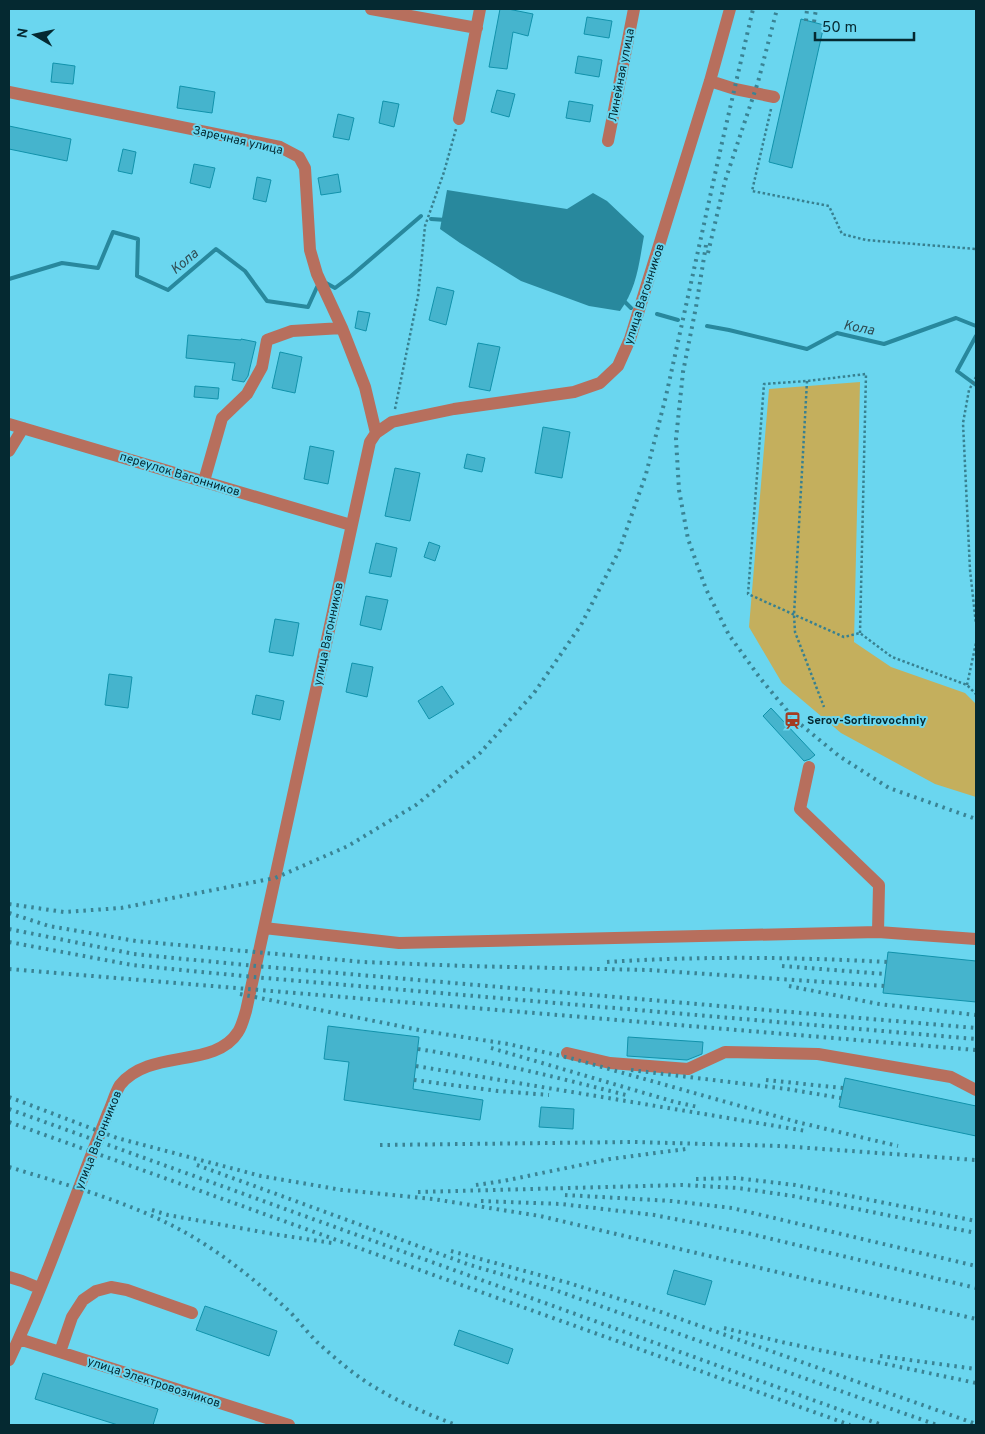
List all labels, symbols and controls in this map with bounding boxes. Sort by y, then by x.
north arrow [10,10,60,60]
scale bar [815,10,914,42]
text: 50 m [822,19,857,38]
text: N [14,27,33,40]
street label: Линейная улица [605,27,639,123]
street label: Заречная улица [191,123,284,159]
street label: улица Вагонников [621,242,669,347]
water label: Кола [168,245,203,279]
water label: Кола [842,317,876,340]
street label: переулок Вагонников [118,449,242,501]
street label: улица Вагонников [310,581,348,687]
station icon: Serov-Sortirovochniy [783,710,803,730]
place label: Serov-Sortirovochniy [807,713,926,729]
street label: улица Вагонников [72,1089,126,1192]
street label: улица Электровозников [85,1354,222,1412]

